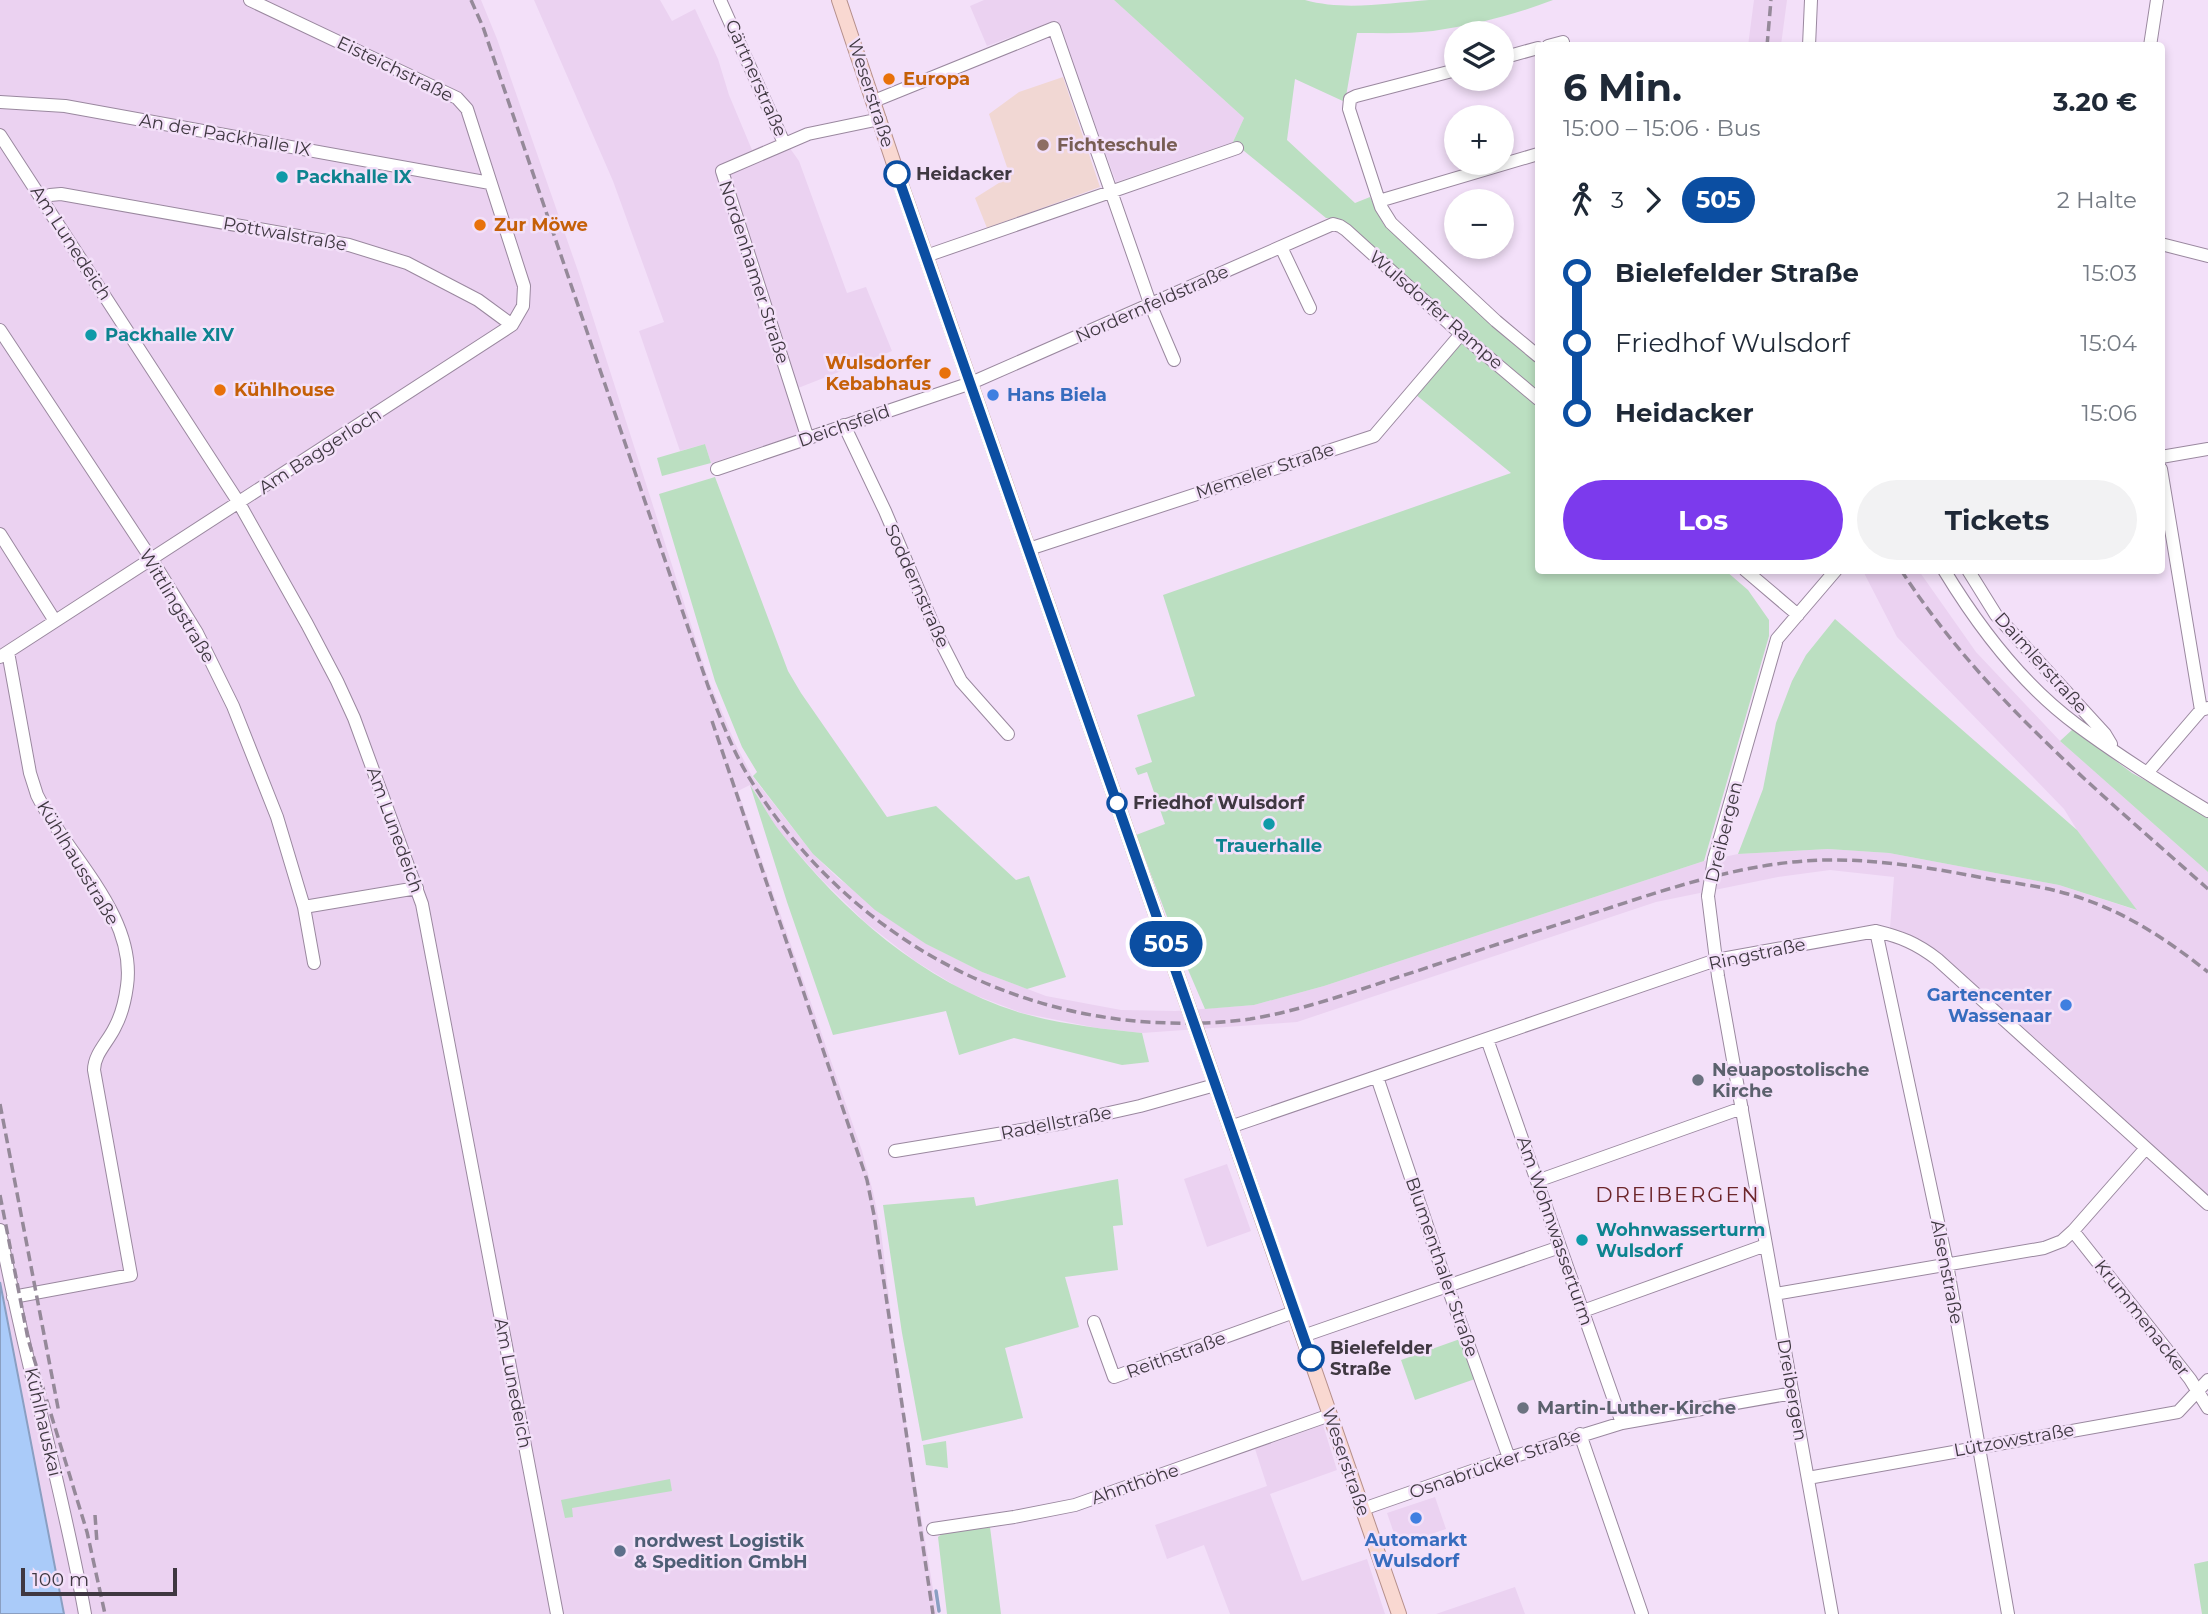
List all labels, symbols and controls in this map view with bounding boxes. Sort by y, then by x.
street label: Gärtnerstraße [720,16,792,140]
map controls [1444,21,1514,259]
button: layers [1444,21,1514,91]
street label: Eisteichstraße [333,31,457,107]
street label: Weserstraße [843,36,899,150]
text: 6 Min. [1563,64,1682,111]
place label: Europa [903,68,970,90]
marker: Europa [881,71,897,87]
text: 3.20 € [2053,86,2137,118]
button: + [1444,105,1514,175]
street label: An der Packhalle IX [138,109,313,161]
text: 15:00 – 15:06 · Bus [1563,114,1761,142]
place label: Fichteschule [1057,134,1178,156]
marker: Fichteschule [1035,137,1051,153]
marker: Heidacker [884,161,910,187]
place label: Heidacker [916,163,1012,185]
place label: Packhalle IX [296,166,412,188]
marker: Packhalle IX [274,169,290,185]
street label: Nordenhamer Straße [714,178,794,366]
street label: Am Lunedeich [26,181,116,305]
icon: walk [1563,181,1601,219]
icon: forward [1634,181,1672,219]
text: 505 [1696,185,1741,214]
text: 3 [1611,186,1624,214]
text: 2 Halte [2057,186,2137,214]
button: − [1444,189,1514,259]
street label: Pottwalstraße [221,212,349,256]
place label: Zur Möwe [494,214,588,236]
marker: Zur Möwe [472,217,488,233]
street label: Wulsdorfer Rampe [1365,246,1508,374]
text: Bielefelder Straße [1615,257,1859,289]
text: 15:03 [2083,259,2137,287]
street label: Nordernfeldstraße [1072,260,1232,348]
place label: Packhalle XIV [105,324,234,346]
marker: Packhalle XIV [83,327,99,343]
text: Friedhof Wulsdorf [1615,327,1850,359]
text: 15:04 [2080,329,2137,357]
place label: Wulsdorfer Kebabhaus [825,352,931,395]
marker: Wulsdorfer Kebabhaus [937,365,953,381]
place label: Kühlhouse [234,379,335,401]
marker: Kühlhouse [212,382,228,398]
place label: Hans Biela [1007,384,1107,406]
marker: Hans Biela [985,387,1001,403]
text: Heidacker [1615,397,1754,429]
text: 15:06 [2082,399,2137,427]
street label: Deichsfeld [795,400,893,452]
street label: Am Baggerloch [255,403,385,499]
street label: Memeler Straße [1193,438,1337,504]
button: Los [1563,480,1843,560]
button: Tickets [1857,480,2137,560]
street label: Soddernstraße [880,521,954,651]
street label: Wittlingstraße [134,545,220,667]
street label: Daimlerstraße [1990,608,2092,718]
street label: Am Lunedeich [362,764,428,896]
street label: Dreibergen [1701,779,1747,885]
place label: Friedhof Wulsdorf [1133,792,1305,814]
marker: Friedhof Wulsdorf [1107,793,1127,813]
street label: Kühlhausstraße [32,797,124,929]
marker: Trauerhalle [1261,816,1277,832]
place label: Trauerhalle [1216,835,1322,857]
line badge: 505 [1126,921,1206,967]
text: 505 [1144,929,1188,958]
street label: Ringstraße [1707,933,1808,975]
place label: Gartencenter Wassenaar [1927,984,2052,1027]
marker: Gartencenter Wassenaar [2058,997,2074,1013]
place label: Neuapostolische Kirche [1712,1059,1869,1102]
marker: Neuapostolische Kirche [1690,1072,1706,1088]
street label: Radellstraße [999,1101,1113,1145]
street label: Am Wohnwasserturm [1512,1133,1598,1329]
street label: Blumenthaler Straße [1401,1174,1483,1360]
district label: DREIBERGEN [1595,1182,1761,1207]
street label: Alsenstraße [1926,1218,1968,1326]
place label: Wohnwasserturm Wulsdorf [1596,1219,1765,1262]
marker: Wohnwasserturm Wulsdorf [1574,1232,1590,1248]
street label: Krummenacker [2090,1255,2194,1381]
street label: Am Lunedeich [490,1316,536,1450]
street label: Reithstraße [1123,1327,1229,1383]
place label: Bielefelder Straße [1330,1337,1433,1380]
street label: Dreibergen [1772,1337,1812,1443]
marker: Bielefelder Straße [1298,1345,1324,1371]
street label: Kühlhauskai [20,1365,66,1479]
place label: Martin-Luther-Kirche [1537,1397,1736,1419]
marker: Martin-Luther-Kirche [1515,1400,1531,1416]
street label: Weserstraße [1317,1405,1375,1519]
street label: Lützowstraße [1952,1419,2076,1461]
street label: Osnabrücker Straße [1406,1424,1584,1504]
street label: Ahnthöhe [1088,1459,1182,1509]
marker: Automarkt Wulsdorf [1408,1510,1424,1526]
place label: Automarkt Wulsdorf [1364,1529,1467,1572]
place label: nordwest Logistik & Spedition GmbH [634,1530,808,1573]
marker: nordwest Logistik & Spedition GmbH [612,1543,628,1559]
scale bar [21,1565,177,1597]
text: 100 m [32,1568,89,1591]

